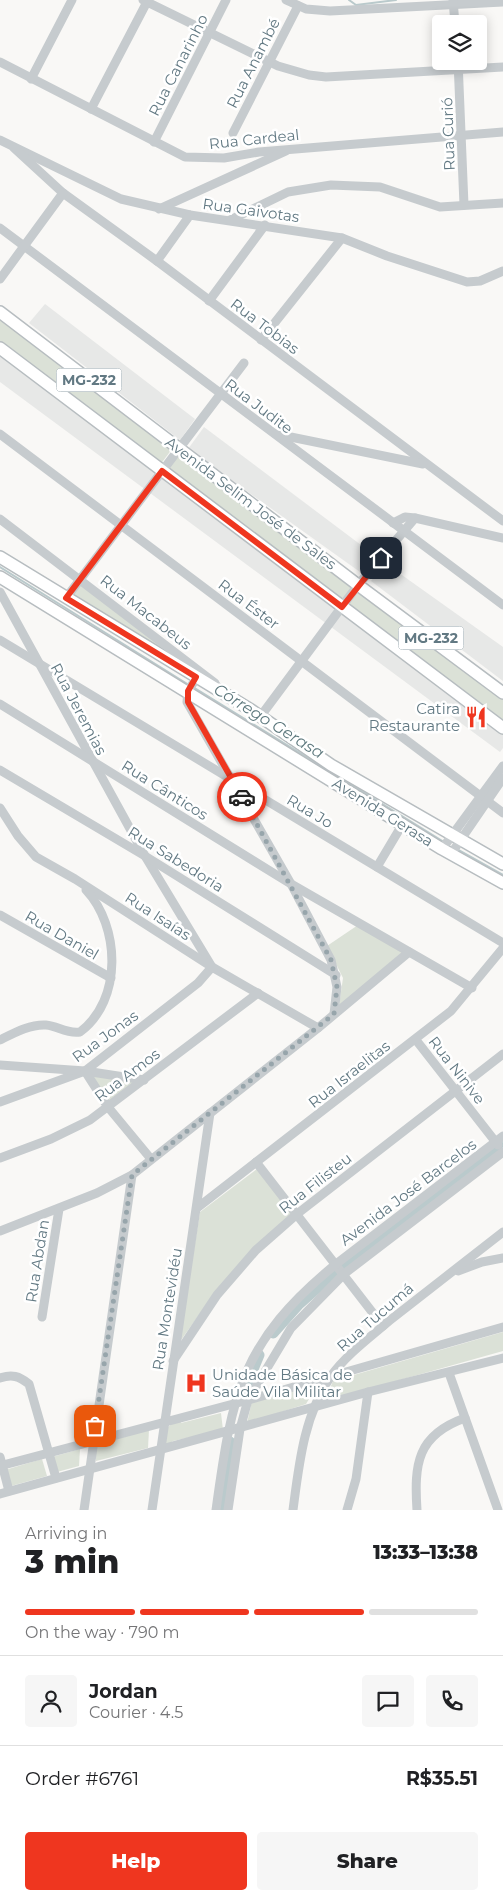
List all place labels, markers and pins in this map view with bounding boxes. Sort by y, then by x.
pin [360,537,402,579]
place label: Catira Restaurante [369,699,460,735]
restaurant icon: Catira Restaurante [463,704,489,730]
place label: Unidade Básica de Saúde Vila Militar [212,1365,352,1401]
hospital icon: Unidade Básica de Saúde Vila Militar [183,1370,209,1396]
pin [74,1405,116,1447]

